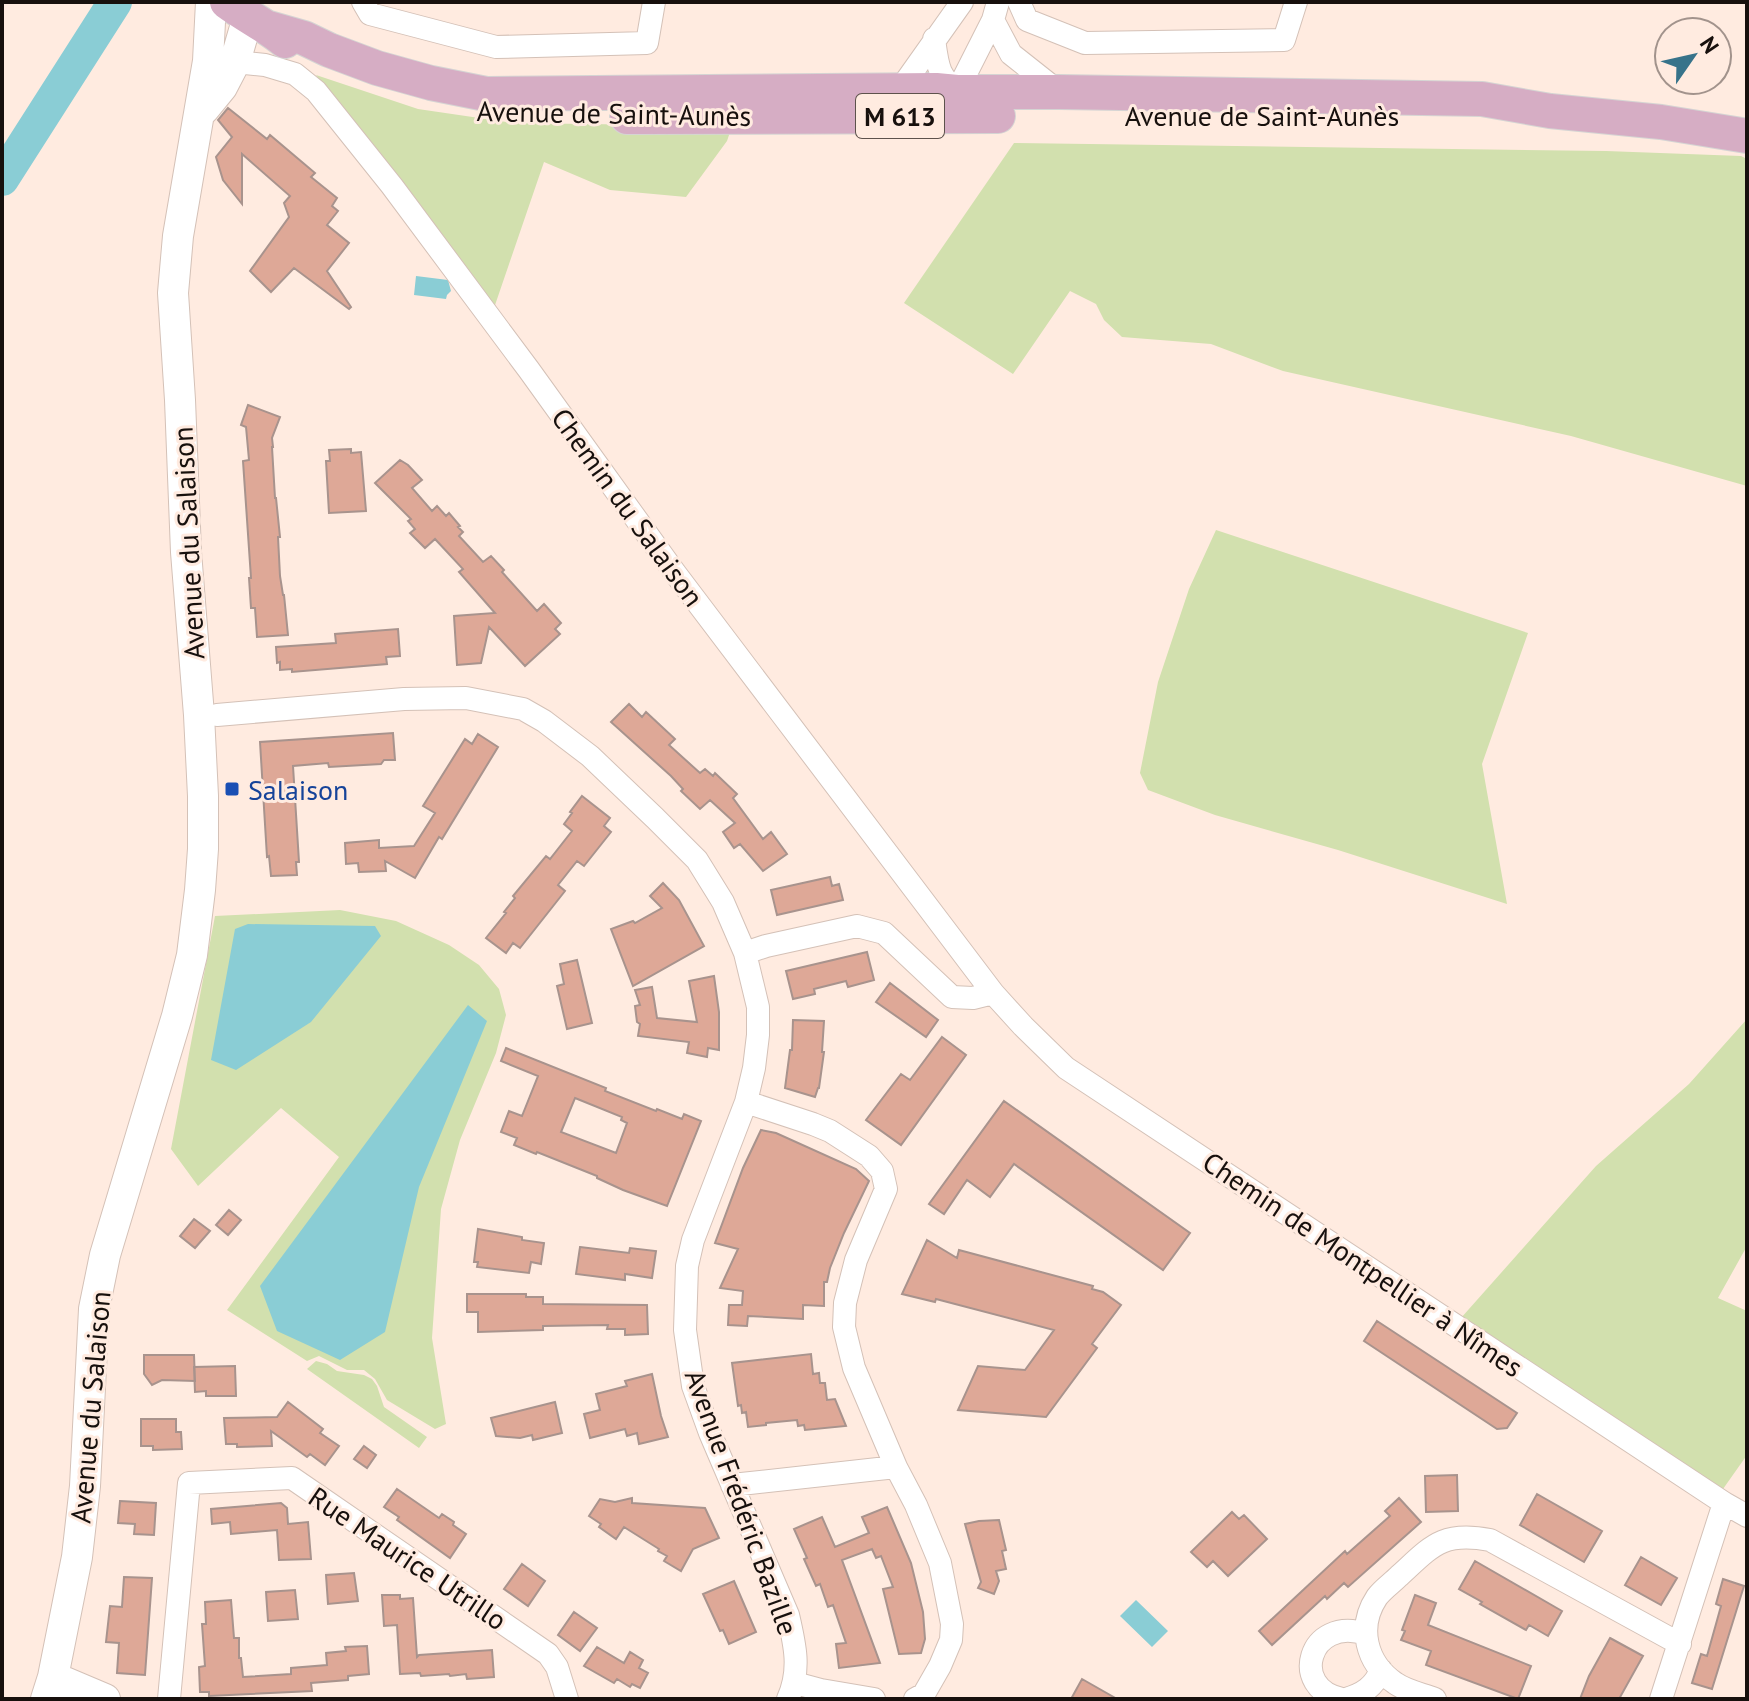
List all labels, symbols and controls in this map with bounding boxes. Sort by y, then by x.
north arrow [1653,16,1733,96]
text: N [1694,31,1725,59]
street label: Avenue de Saint-Aunès [476,92,752,134]
road number: M 613 [856,94,944,138]
street label: Avenue de Saint-Aunès [1125,97,1399,134]
street label: Chemin du Salaison [543,400,713,614]
street label: Avenue du Salaison [163,426,213,660]
place label: Salaison [248,771,348,808]
marker: Salaison [223,780,241,798]
street label: Chemin de Montpellier à Nîmes [1196,1143,1530,1385]
street label: Avenue du Salaison [61,1289,119,1525]
street label: Avenue Frédéric Bazille [677,1364,807,1640]
street label: Rue Maurice Utrillo [302,1478,514,1638]

